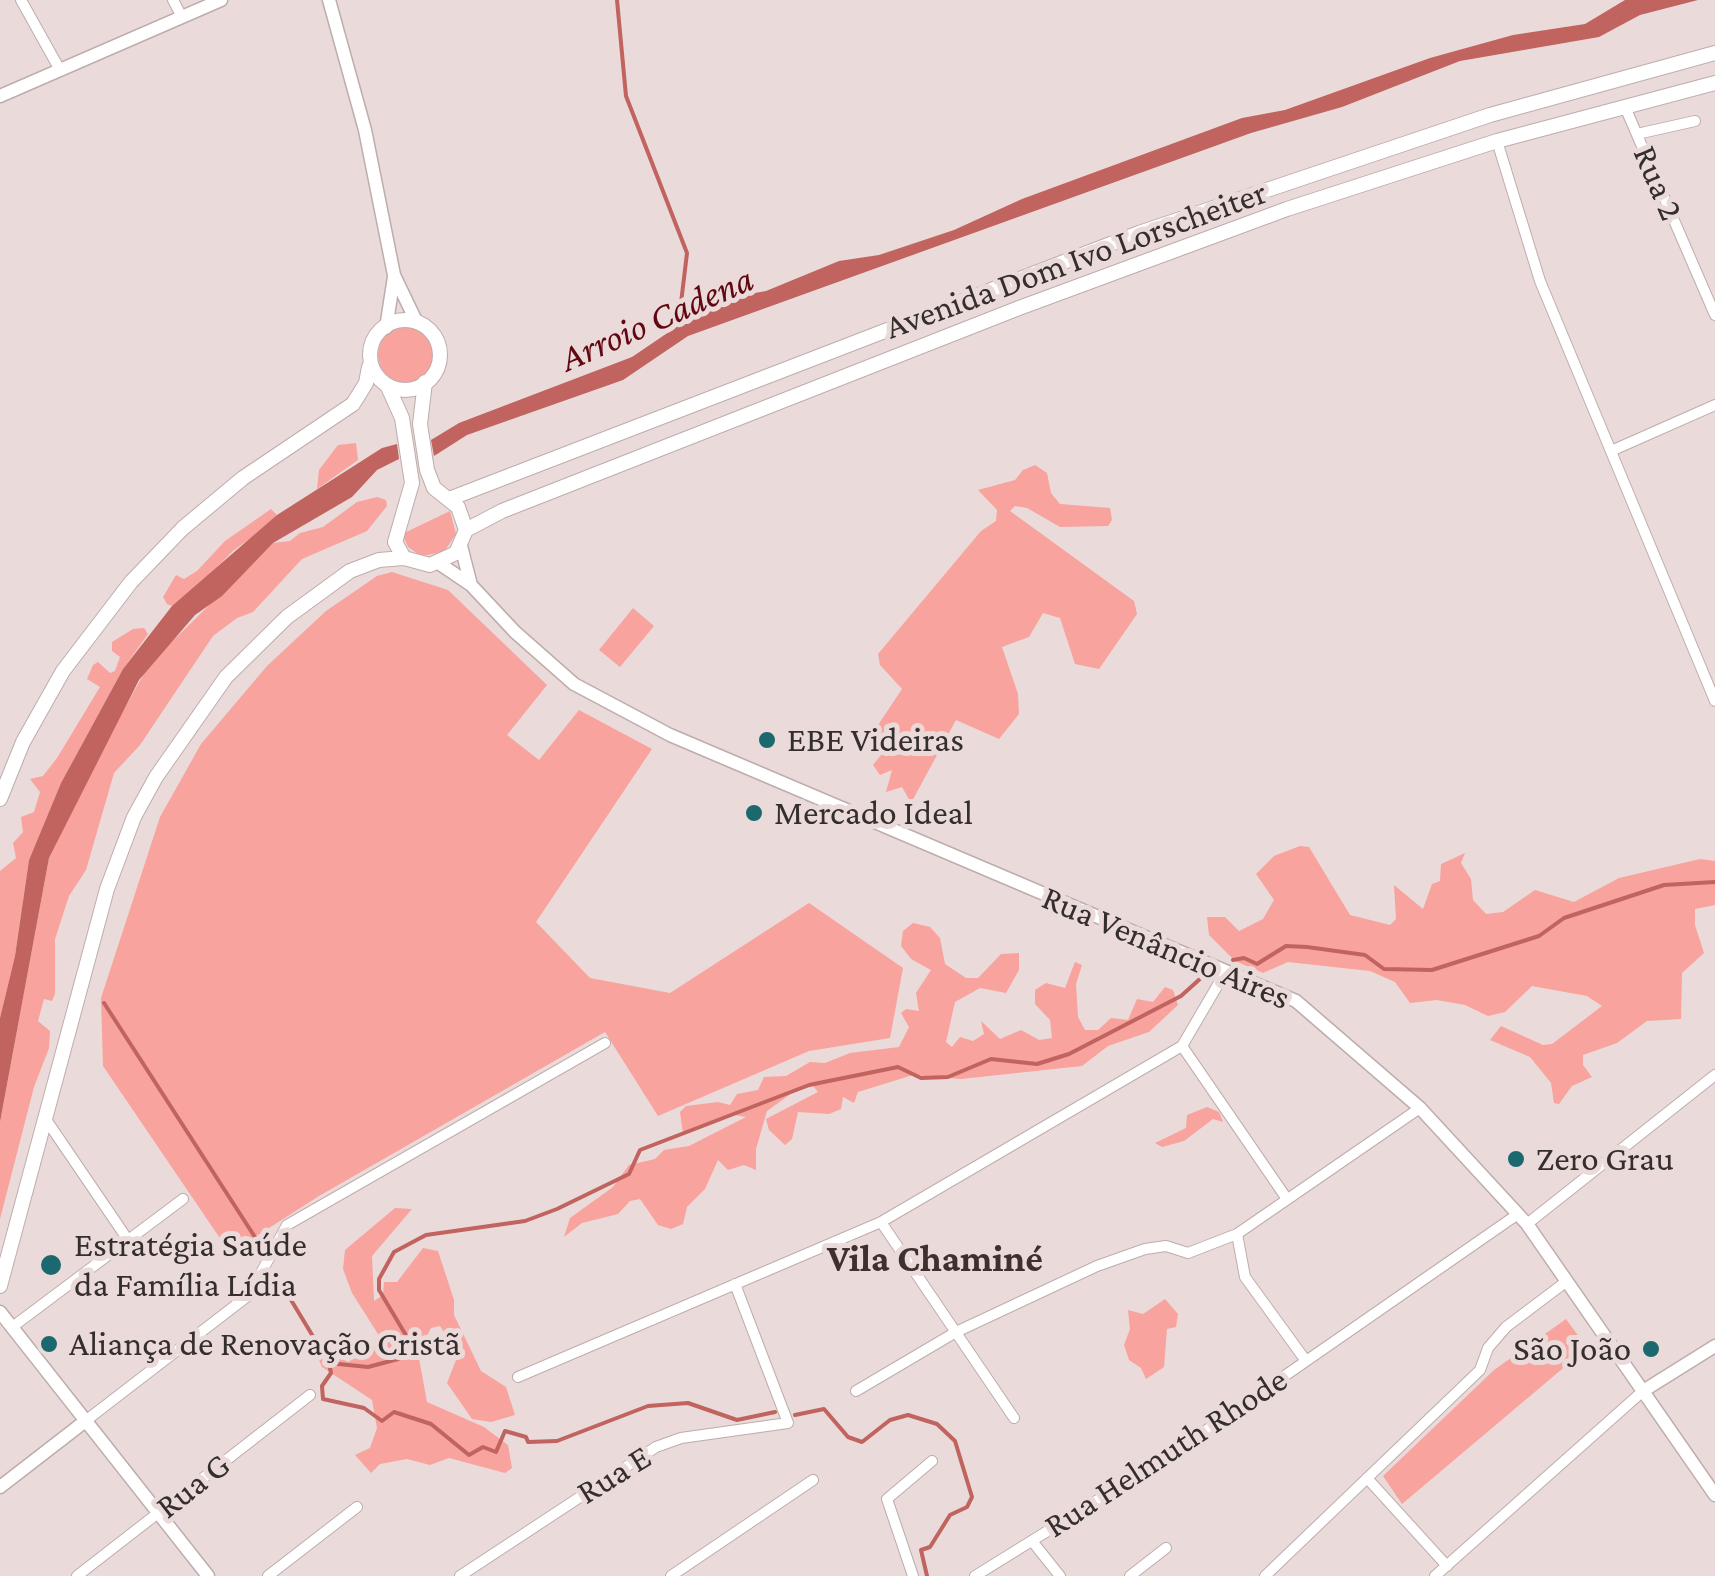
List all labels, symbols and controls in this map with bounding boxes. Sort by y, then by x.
street label: Rua 2 [1624,139,1692,227]
street label: Avenida Dom Ivo Lorscheiter [880,171,1272,349]
water label: Arroio Cadena [553,256,761,382]
place label: EBE Videiras [787,719,964,761]
marker: EBE Videiras [756,729,778,751]
place label: Mercado Ideal [774,792,973,834]
marker: Mercado Ideal [743,802,765,824]
street label: Rua Venâncio Aires [1036,877,1296,1019]
place label: Zero Grau [1536,1138,1674,1180]
marker: Zero Grau [1505,1148,1527,1170]
place label: Estratégia Saúde da Família Lídia [74,1224,307,1306]
district label: Vila Chaminé [827,1236,1043,1282]
marker: Estratégia Saúde da Família Lídia [38,1252,64,1278]
place label: Aliança de Renovação Cristã [69,1323,461,1365]
place label: São João [1513,1328,1631,1370]
marker: Aliança de Renovação Cristã [38,1333,60,1355]
marker: São João [1640,1338,1662,1360]
street label: Rua Helmuth Rhode [1037,1359,1295,1547]
street label: Rua E [569,1436,659,1514]
street label: Rua G [148,1444,238,1528]

